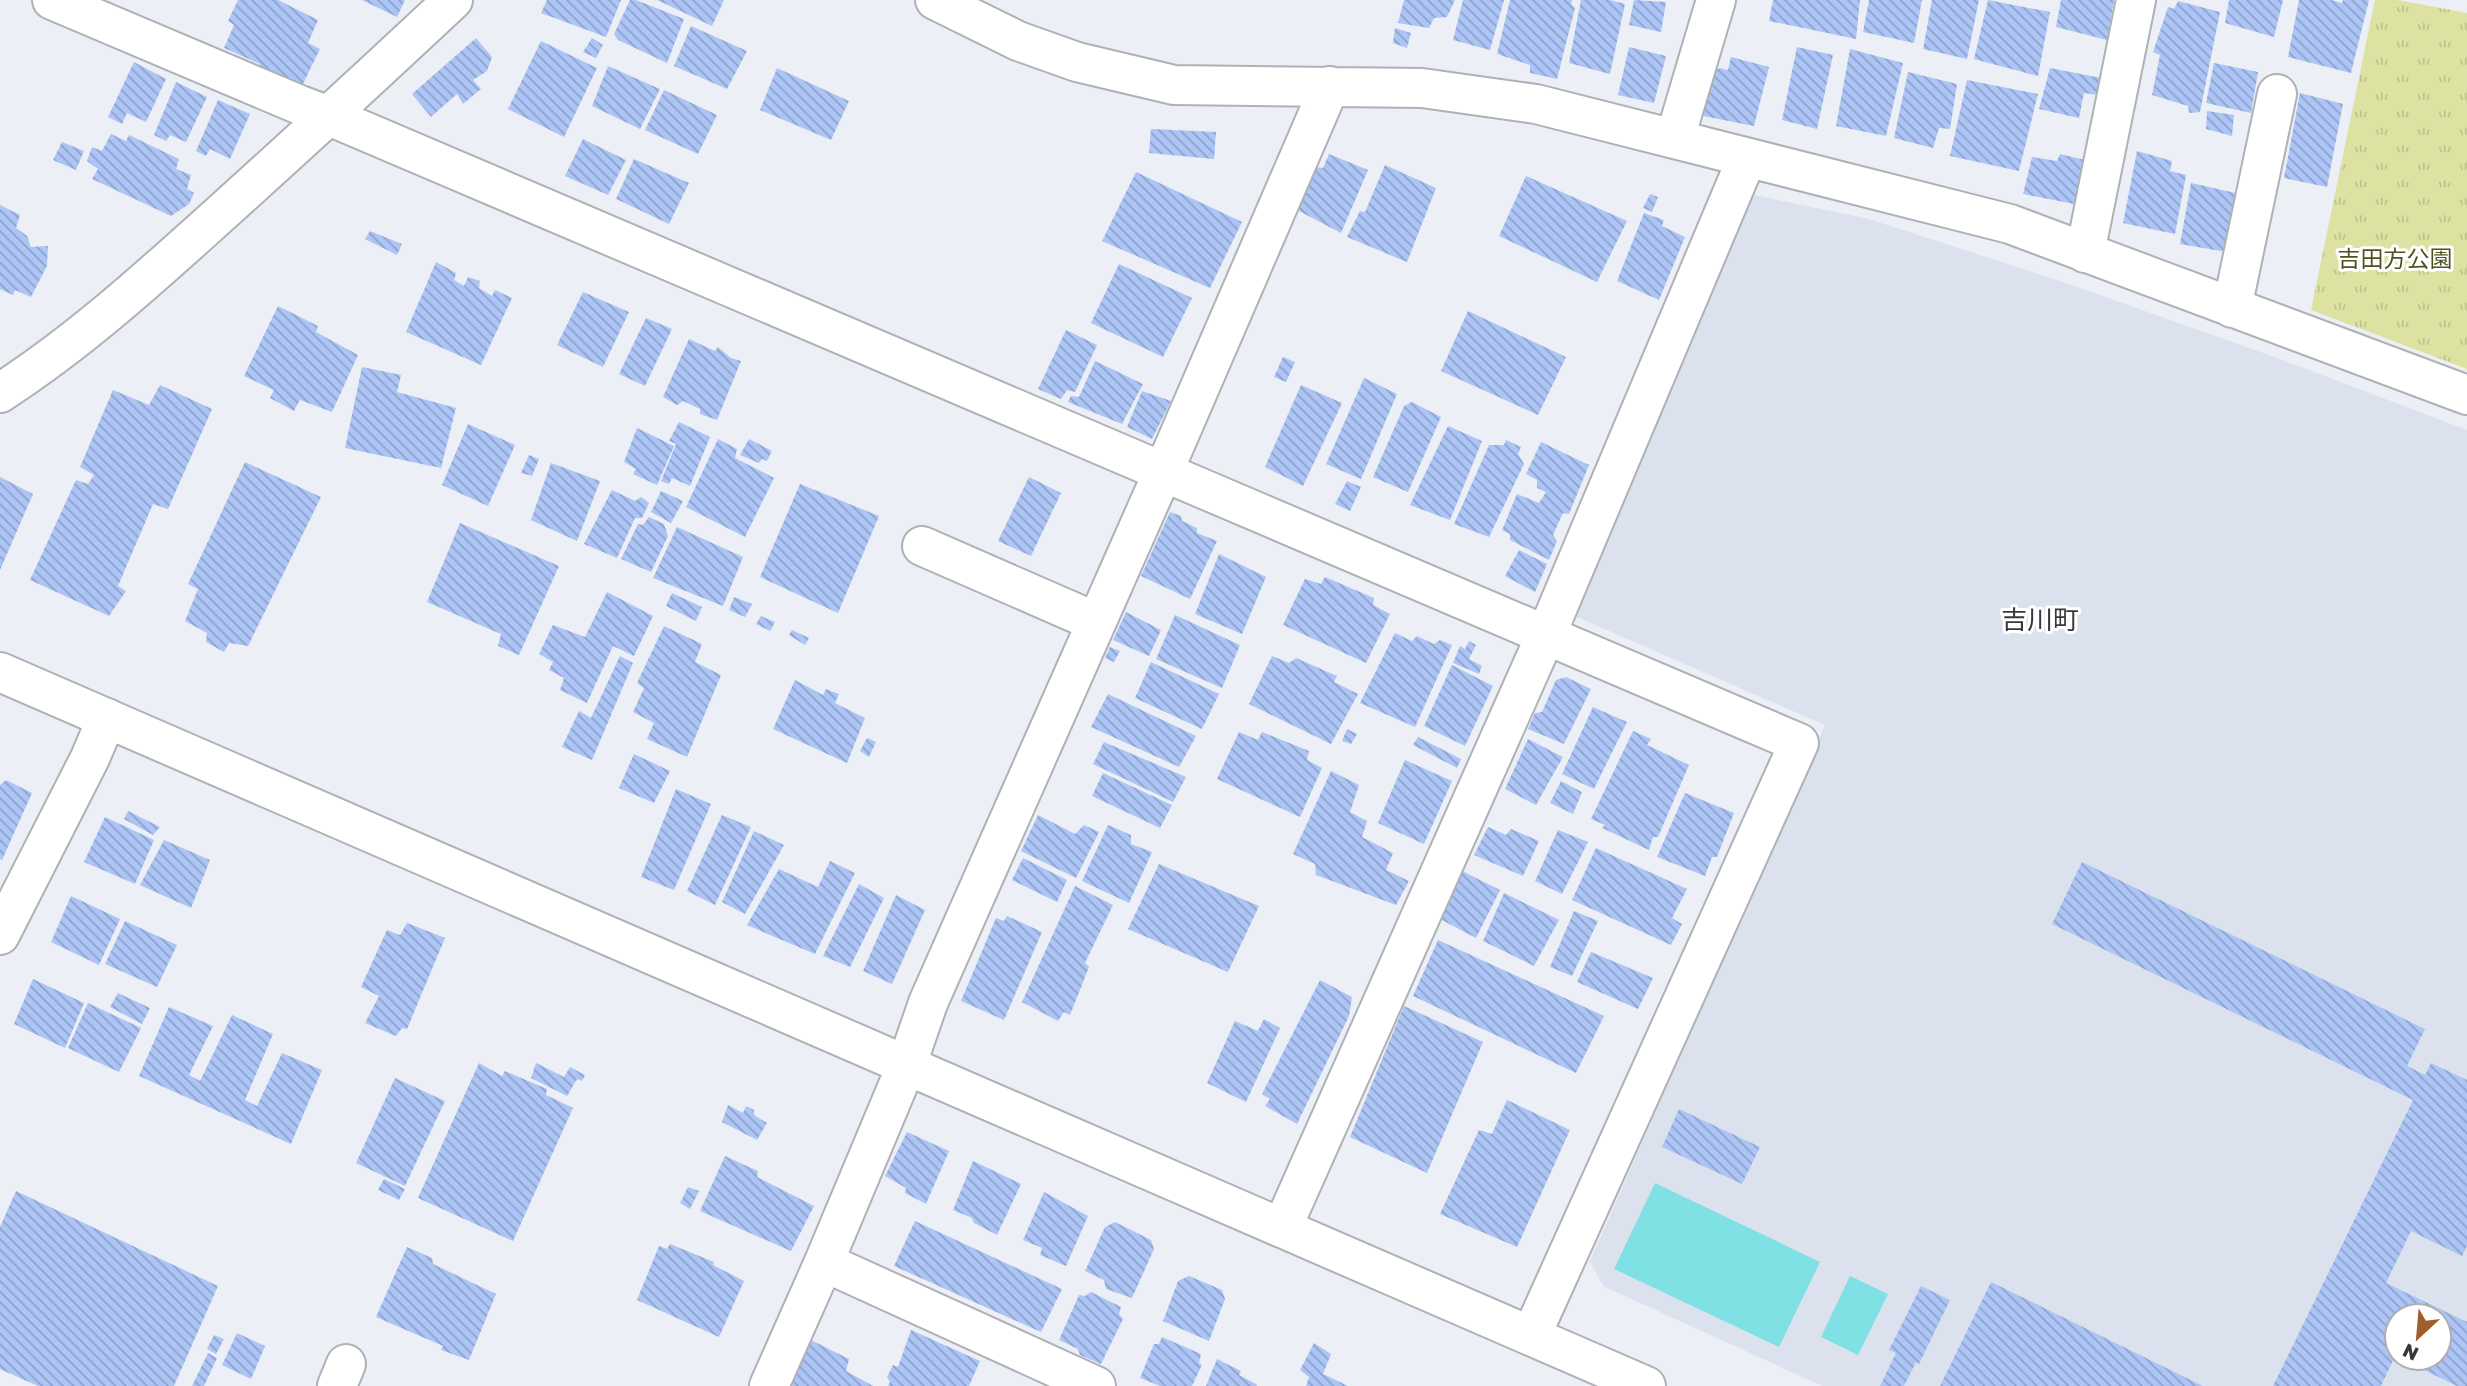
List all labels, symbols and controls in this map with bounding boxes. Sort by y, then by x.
park label: 吉田方公園 [2338,244,2453,272]
district label: 吉川町 [2001,604,2079,635]
north arrow [2383,1302,2453,1372]
text: N [2399,1339,2422,1366]

